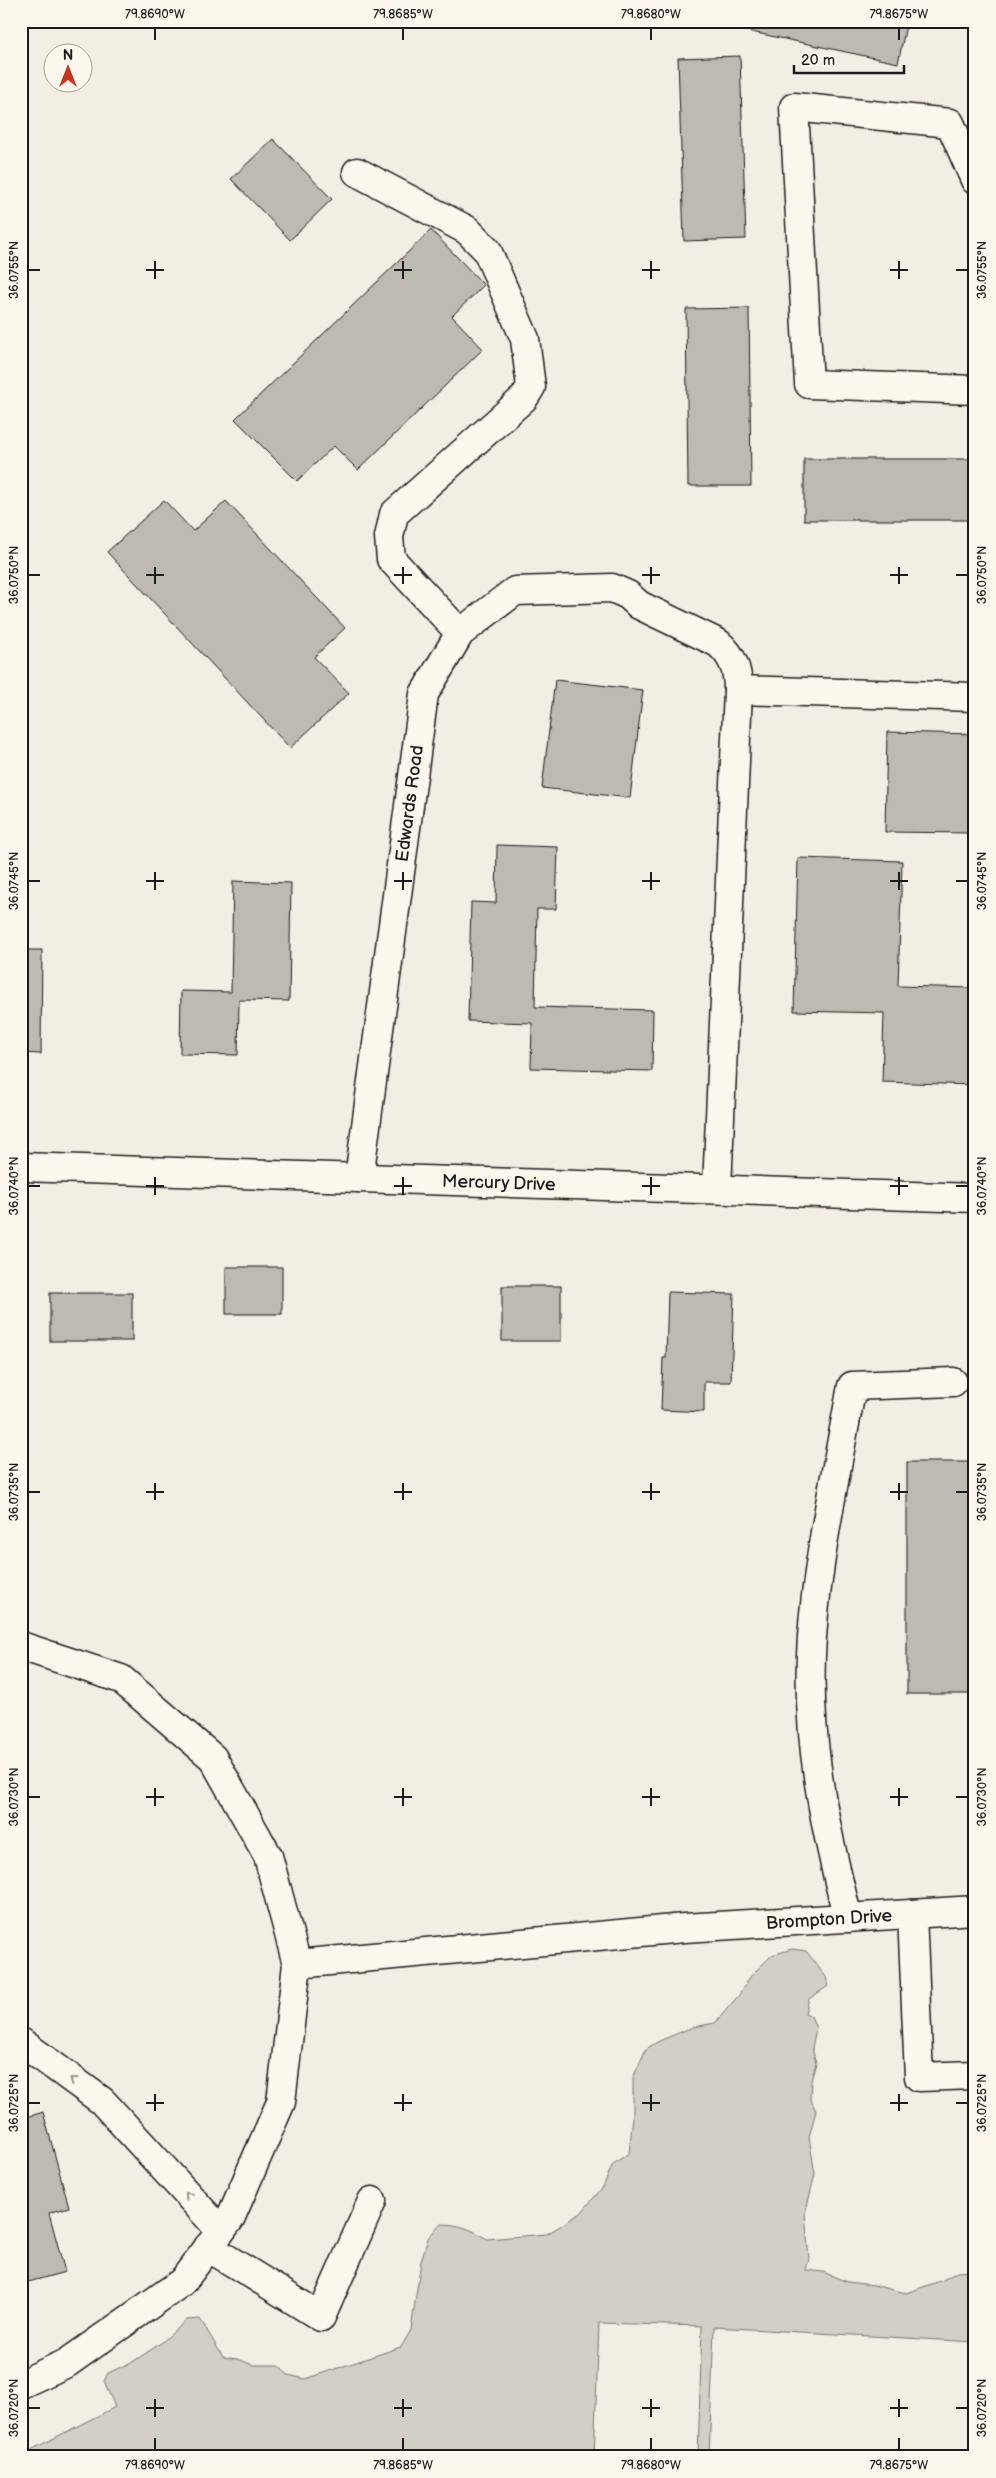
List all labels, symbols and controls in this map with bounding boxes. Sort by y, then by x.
text: 79.8690°W [125,7,185,22]
text: 79.8685°W [373,7,433,22]
text: 79.8680°W [621,7,681,22]
text: 79.8675°W [870,7,928,22]
north arrow [42,42,92,92]
scale bar [794,42,904,74]
text: N [63,47,73,64]
text: 20 m [801,51,835,70]
text: 36.0755°N [7,241,22,299]
text: 36.0755°N [975,241,990,299]
text: 36.0750°N [7,546,22,604]
text: 36.0750°N [975,546,990,604]
street label: Edwards Road [392,744,428,863]
text: 36.0745°N [7,852,22,910]
text: 36.0745°N [975,852,990,910]
text: 36.0740°N [7,1157,22,1215]
text: 36.0740°N [975,1157,990,1215]
street label: Mercury Drive [442,1171,556,1195]
text: 36.0735°N [7,1463,22,1521]
text: 36.0735°N [975,1463,990,1521]
text: 36.0730°N [7,1768,22,1827]
text: 36.0730°N [975,1768,990,1827]
street label: Brompton Drive [765,1905,893,1934]
text: 36.0725°N [7,2074,22,2132]
text: 36.0725°N [975,2074,990,2132]
one-way arrow [69,2077,79,2086]
one-way arrow [185,2191,194,2200]
text: 36.0720°N [7,2379,22,2437]
text: 36.0720°N [975,2379,990,2437]
text: 79.8690°W [125,2458,185,2473]
text: 79.8685°W [373,2458,433,2473]
text: 79.8680°W [621,2458,681,2473]
text: 79.8675°W [870,2458,928,2473]

